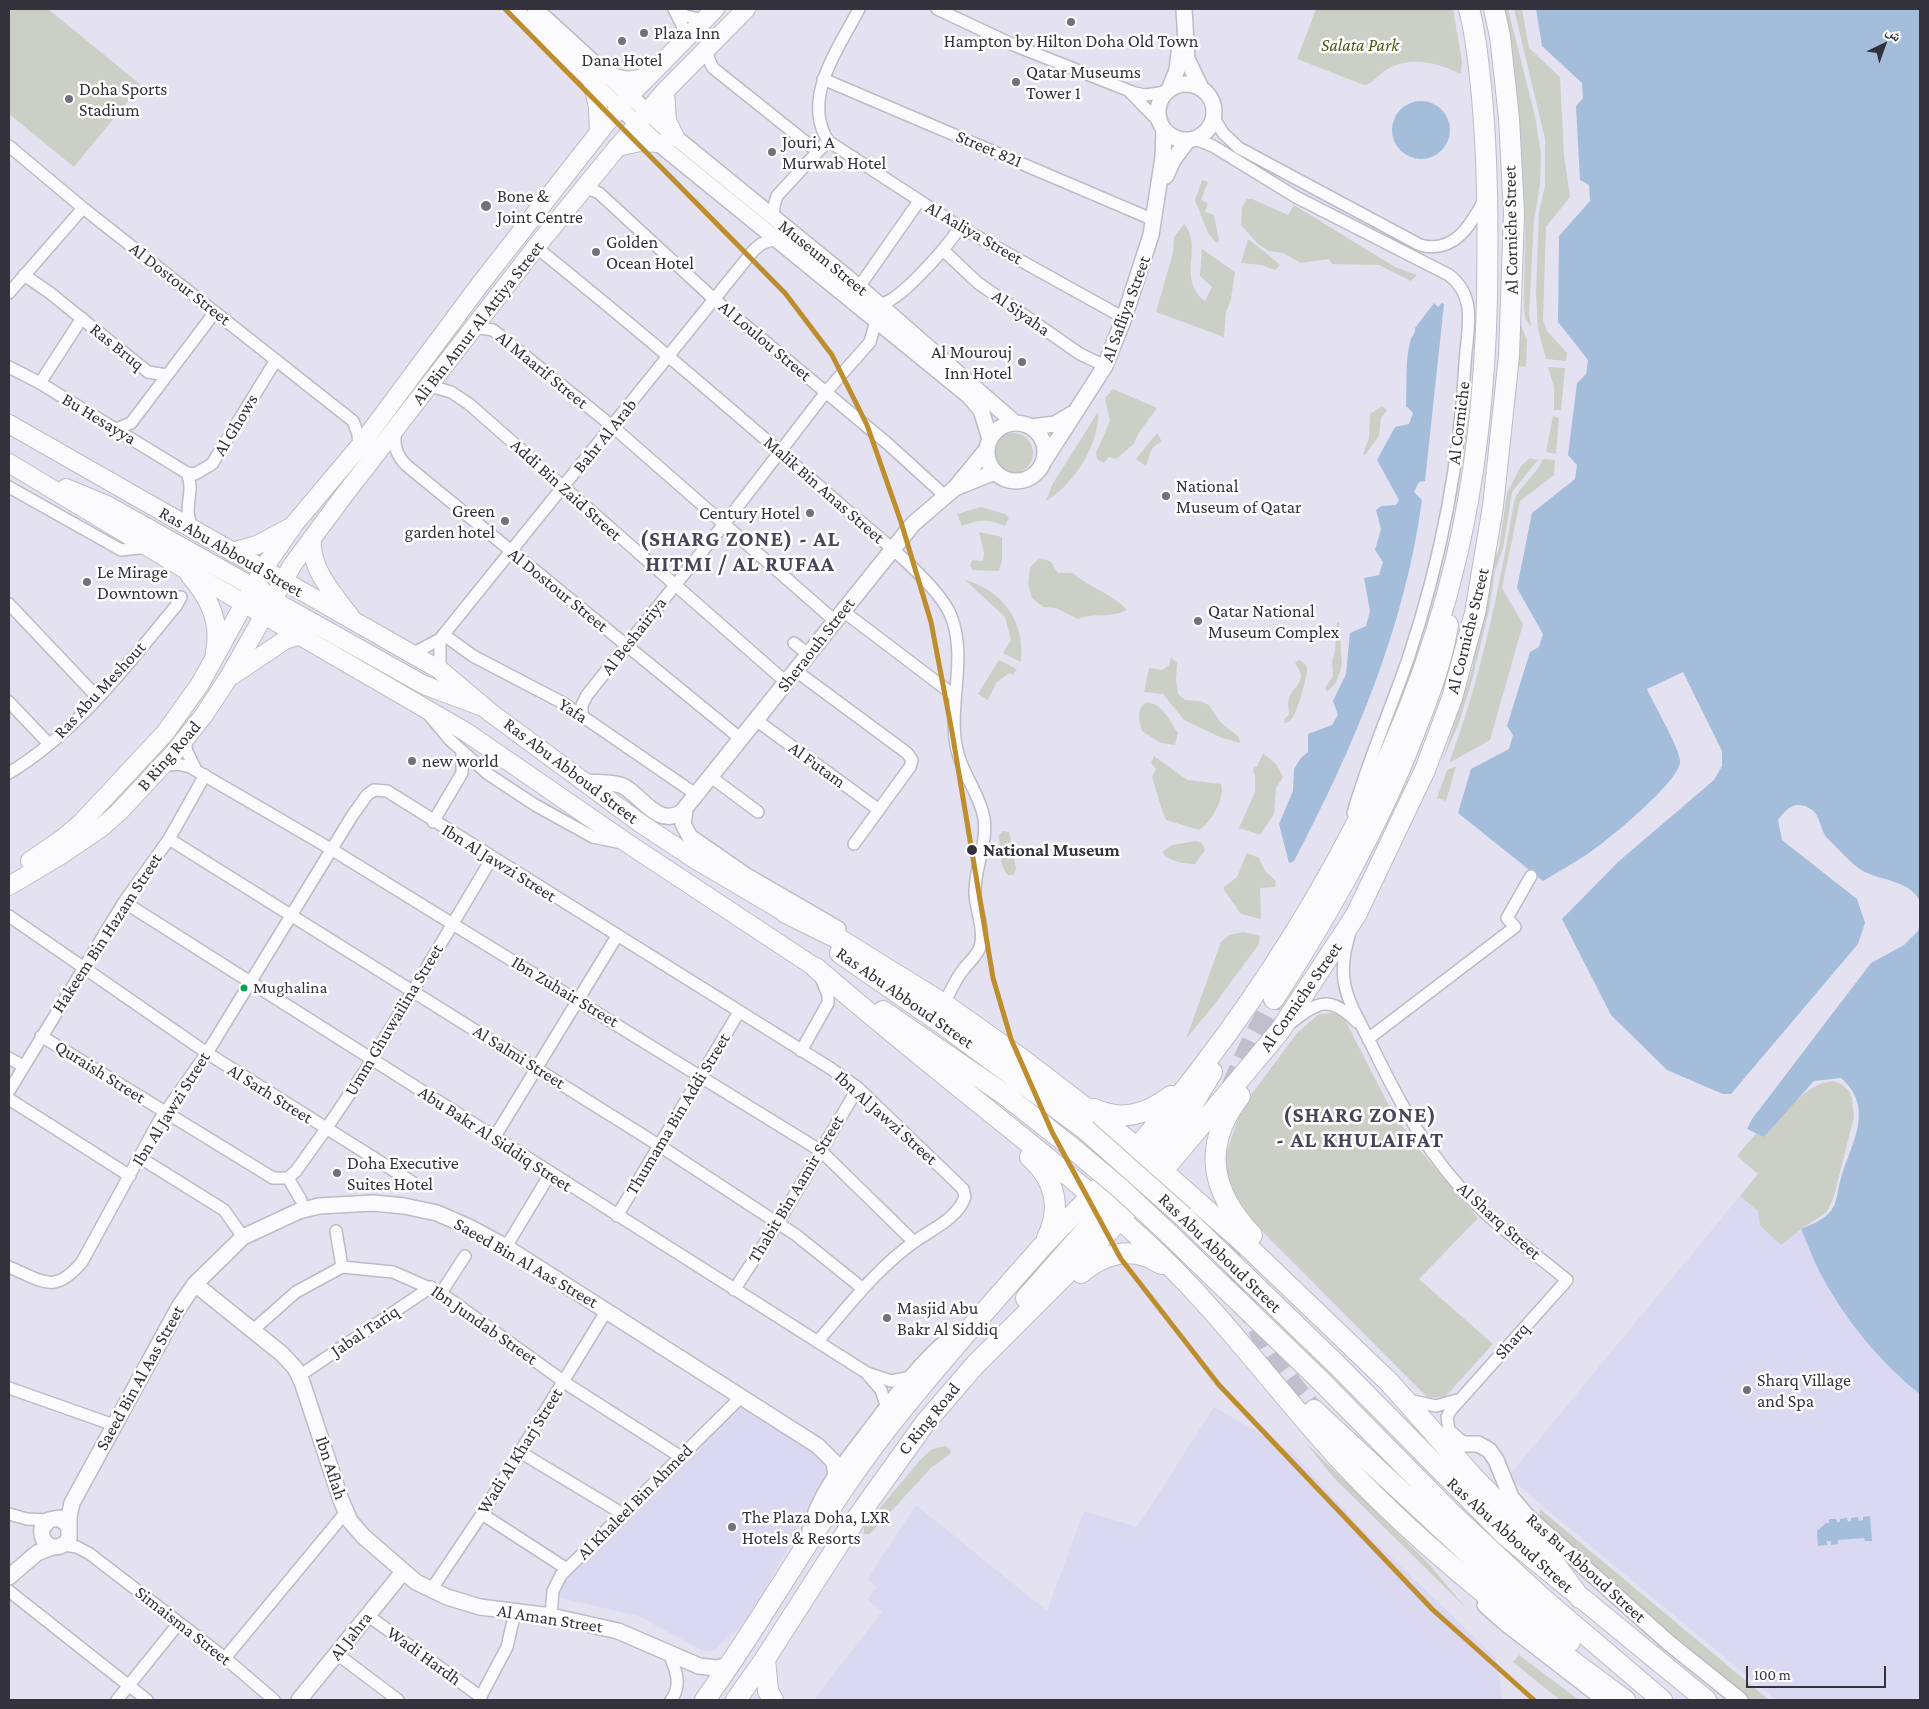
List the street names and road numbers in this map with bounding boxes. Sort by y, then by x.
street label: Street 821 [953,125,1025,173]
street label: Al Corniche Street [1499,165,1523,295]
street label: Al Aaliya Street [922,197,1026,269]
street label: Museum Street [774,215,872,301]
street label: Ali Bin Amur Al Attiya Street [407,237,549,409]
street label: Al Dostour Street [125,238,235,330]
street label: Al Safliya Street [1097,253,1155,365]
street label: Al Siyaha [988,285,1054,341]
street label: Al Loulou Street [714,296,816,386]
street label: Ras Bruq [85,319,149,375]
street label: Al Maarif Street [492,326,592,414]
street label: Al Corniche [1443,380,1475,466]
street label: Bu Hesayya [58,388,140,450]
street label: Al Ghows [209,390,263,460]
street label: Bahr Al Arab [568,394,642,478]
street label: Malik Bin Anas Street [759,432,889,548]
street label: Addi Bin Zaid Street [506,434,626,546]
street label: Ras Abu Abboud Street [155,502,307,602]
street label: Al Dostour Street [504,543,612,637]
street label: Al Corniche Street [1442,566,1494,696]
street label: Al Beshairiya [597,593,671,679]
street label: Sheraouh Street [772,593,860,697]
street label: Ras Abu Meshout [49,637,151,743]
street label: Yafa [554,694,592,728]
street label: Ras Abu Abboud Street [499,713,643,829]
street label: B Ring Road [133,716,205,796]
street label: Al Futam [784,737,850,793]
street label: Ibn Al Jawzi Street [438,819,560,907]
street label: Hakeem Bin Hazam Street [47,849,167,1017]
street label: Al Corniche Street [1255,938,1347,1056]
street label: Umm Ghuwailina Street [340,940,448,1100]
street label: Ras Abu Abboud Street [832,942,978,1054]
street label: Ibn Zuhair Street [508,952,622,1032]
street label: Al Salmi Street [469,1020,569,1094]
street label: Thumama Bin Addi Street [621,1029,735,1199]
street label: Quraish Street [51,1036,149,1108]
street label: Ibn Al Jawzi Street [127,1048,215,1170]
street label: Al Sarh Street [223,1059,317,1129]
street label: Ibn Al Jawzi Street [830,1066,942,1170]
street label: Abu Bakr Al Siddiq Street [414,1081,576,1197]
street label: Thabit Bin Aamir Street [743,1111,849,1267]
street label: Al Sharq Street [1453,1178,1545,1264]
street label: Ras Abu Abboud Street [1154,1189,1286,1317]
street label: Saeed Bin Al Aas Street [450,1213,602,1313]
street label: Ibn Jundab Street [427,1280,541,1370]
street label: Jabal Tariq [327,1300,403,1362]
street label: Saeed Bin Al Aas Street [91,1302,189,1454]
street label: Sharq [1490,1318,1534,1364]
street label: C Ring Road [893,1378,965,1460]
street label: Wadi Al Kharj Street [473,1384,567,1518]
street label: Ibn Aflah [311,1433,351,1503]
street label: Al Khaleel Bin Ahmed [573,1440,697,1564]
street label: Ras Abu Abboud Street [1442,1472,1578,1598]
street label: Ras Bu Abboud Street [1522,1509,1650,1627]
street label: Simaisma Street [131,1582,235,1670]
street label: Al Aman Street [496,1600,604,1638]
street label: Al Jahra [325,1607,377,1665]
street label: Wadi Hardh [382,1622,466,1690]

